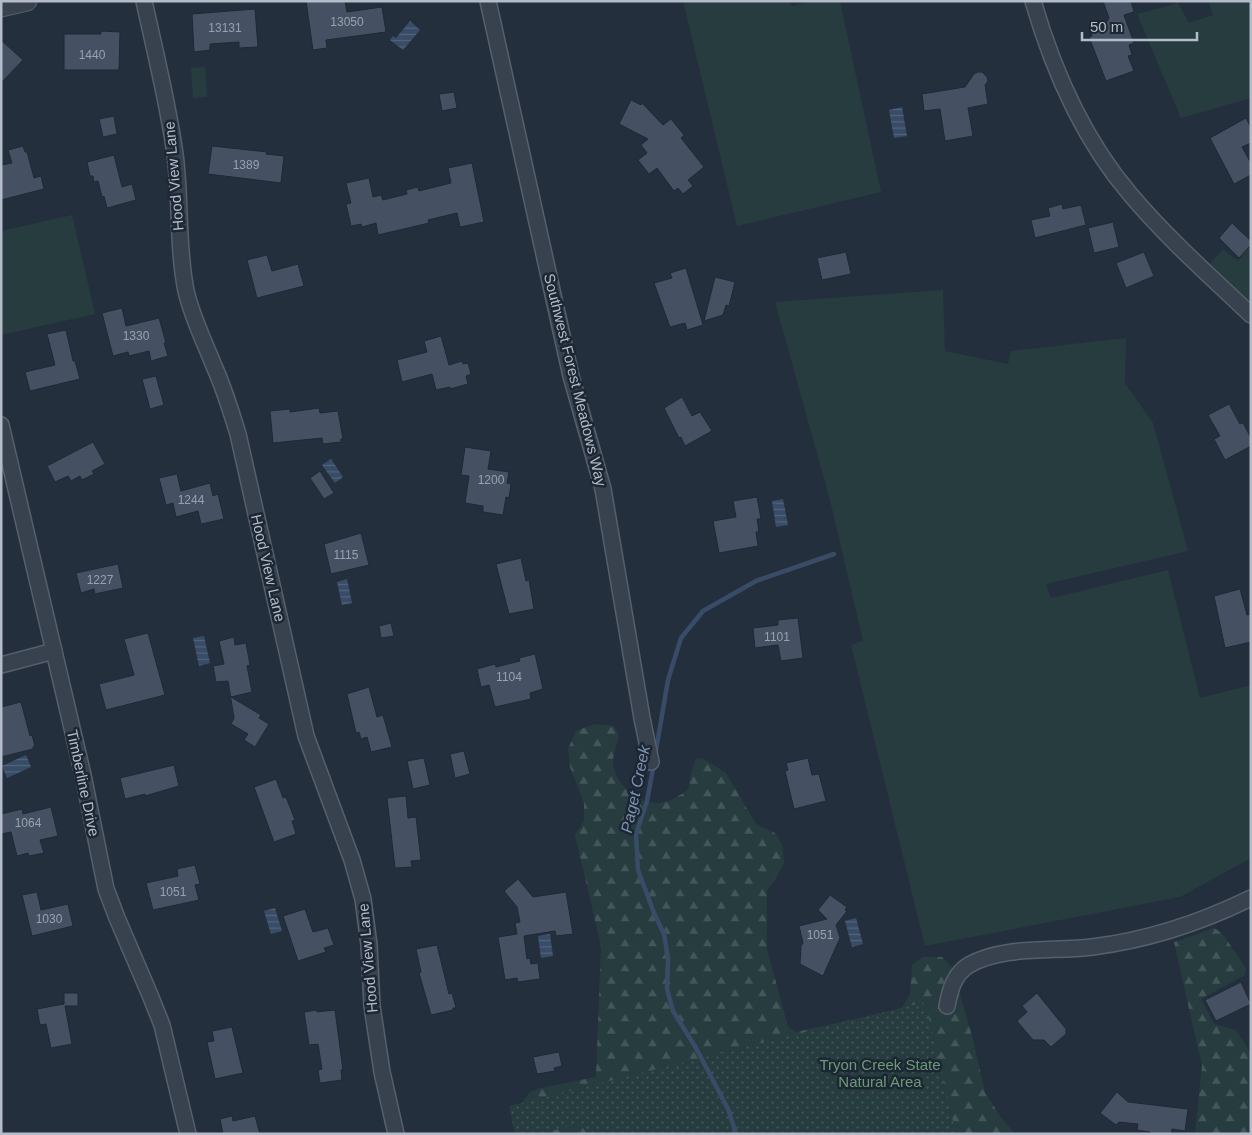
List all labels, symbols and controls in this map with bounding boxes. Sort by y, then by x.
scale bar [1082,10,1197,42]
house number: 13050 [330,15,364,29]
text: 50 m [1090,18,1123,35]
house number: 13131 [208,21,242,35]
house number: 1440 [79,48,106,62]
street label: Hood View Lane [160,121,187,231]
house number: 1389 [233,158,260,172]
street label: Southwest Forest Meadows Way [541,272,610,489]
house number: 1330 [123,329,150,343]
house number: 1200 [478,473,505,487]
house number: 1244 [178,493,205,507]
street label: Hood View Lane [248,512,289,623]
house number: 1115 [334,548,359,562]
house number: 1227 [87,573,114,587]
house number: 1101 [764,630,790,644]
house number: 1104 [496,670,522,684]
street label: Timberline Drive [64,728,103,838]
water label: Paget Creek [618,743,653,834]
house number: 1064 [15,816,42,830]
house number: 1051 [160,885,187,899]
street label: Hood View Lane [354,903,381,1013]
house number: 1030 [36,912,63,926]
house number: 1051 [807,928,834,942]
park label: Tryon Creek State Natural Area [819,1056,941,1090]

